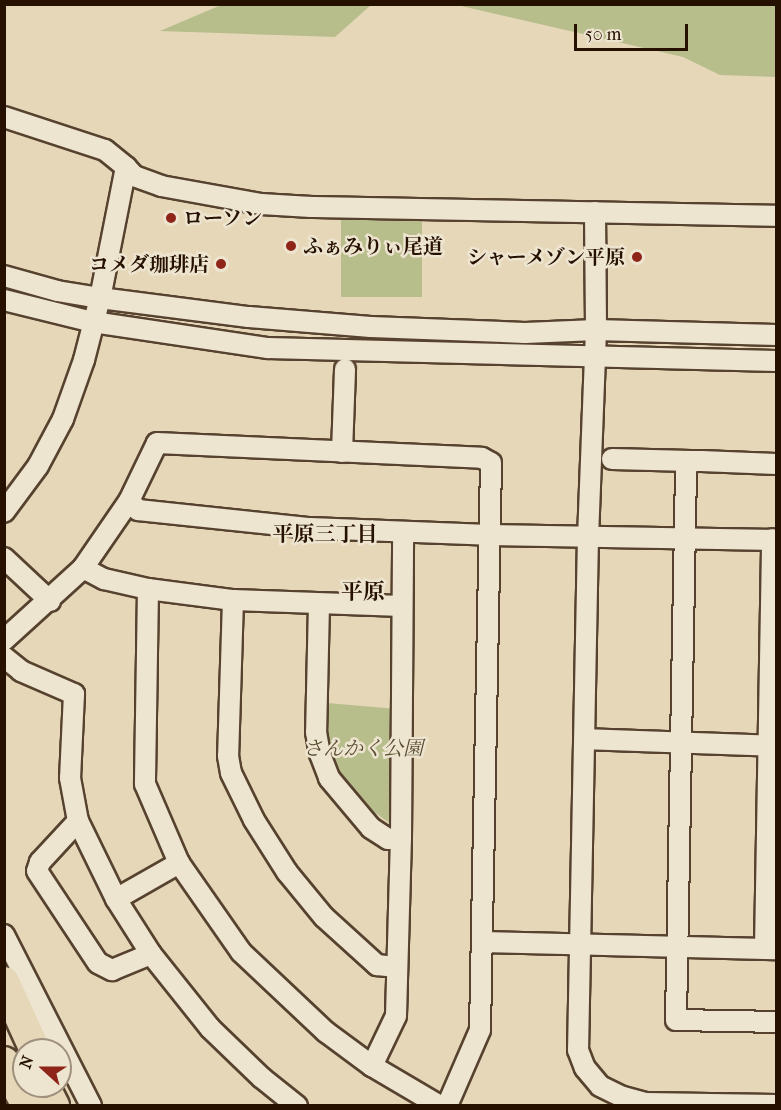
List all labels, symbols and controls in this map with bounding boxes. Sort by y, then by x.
scale bar [577,12,691,50]
text: 50 m [585,24,621,45]
place label: ローソン [183,206,263,230]
marker: ローソン [164,211,178,225]
place label: ふぁみりぃ尾道 [303,234,443,258]
marker: ふぁみりぃ尾道 [284,239,298,253]
place label: シャーメゾン平原 [465,245,625,269]
marker: シャーメゾン平原 [630,250,644,264]
place label: コメダ珈琲店 [89,252,209,276]
marker: コメダ珈琲店 [214,257,228,271]
district label: 平原三丁目 [273,521,377,547]
district label: 平原 [341,580,385,606]
park label: さんかく公園 [303,736,423,760]
north arrow [12,1038,72,1098]
text: N [16,1053,38,1071]

